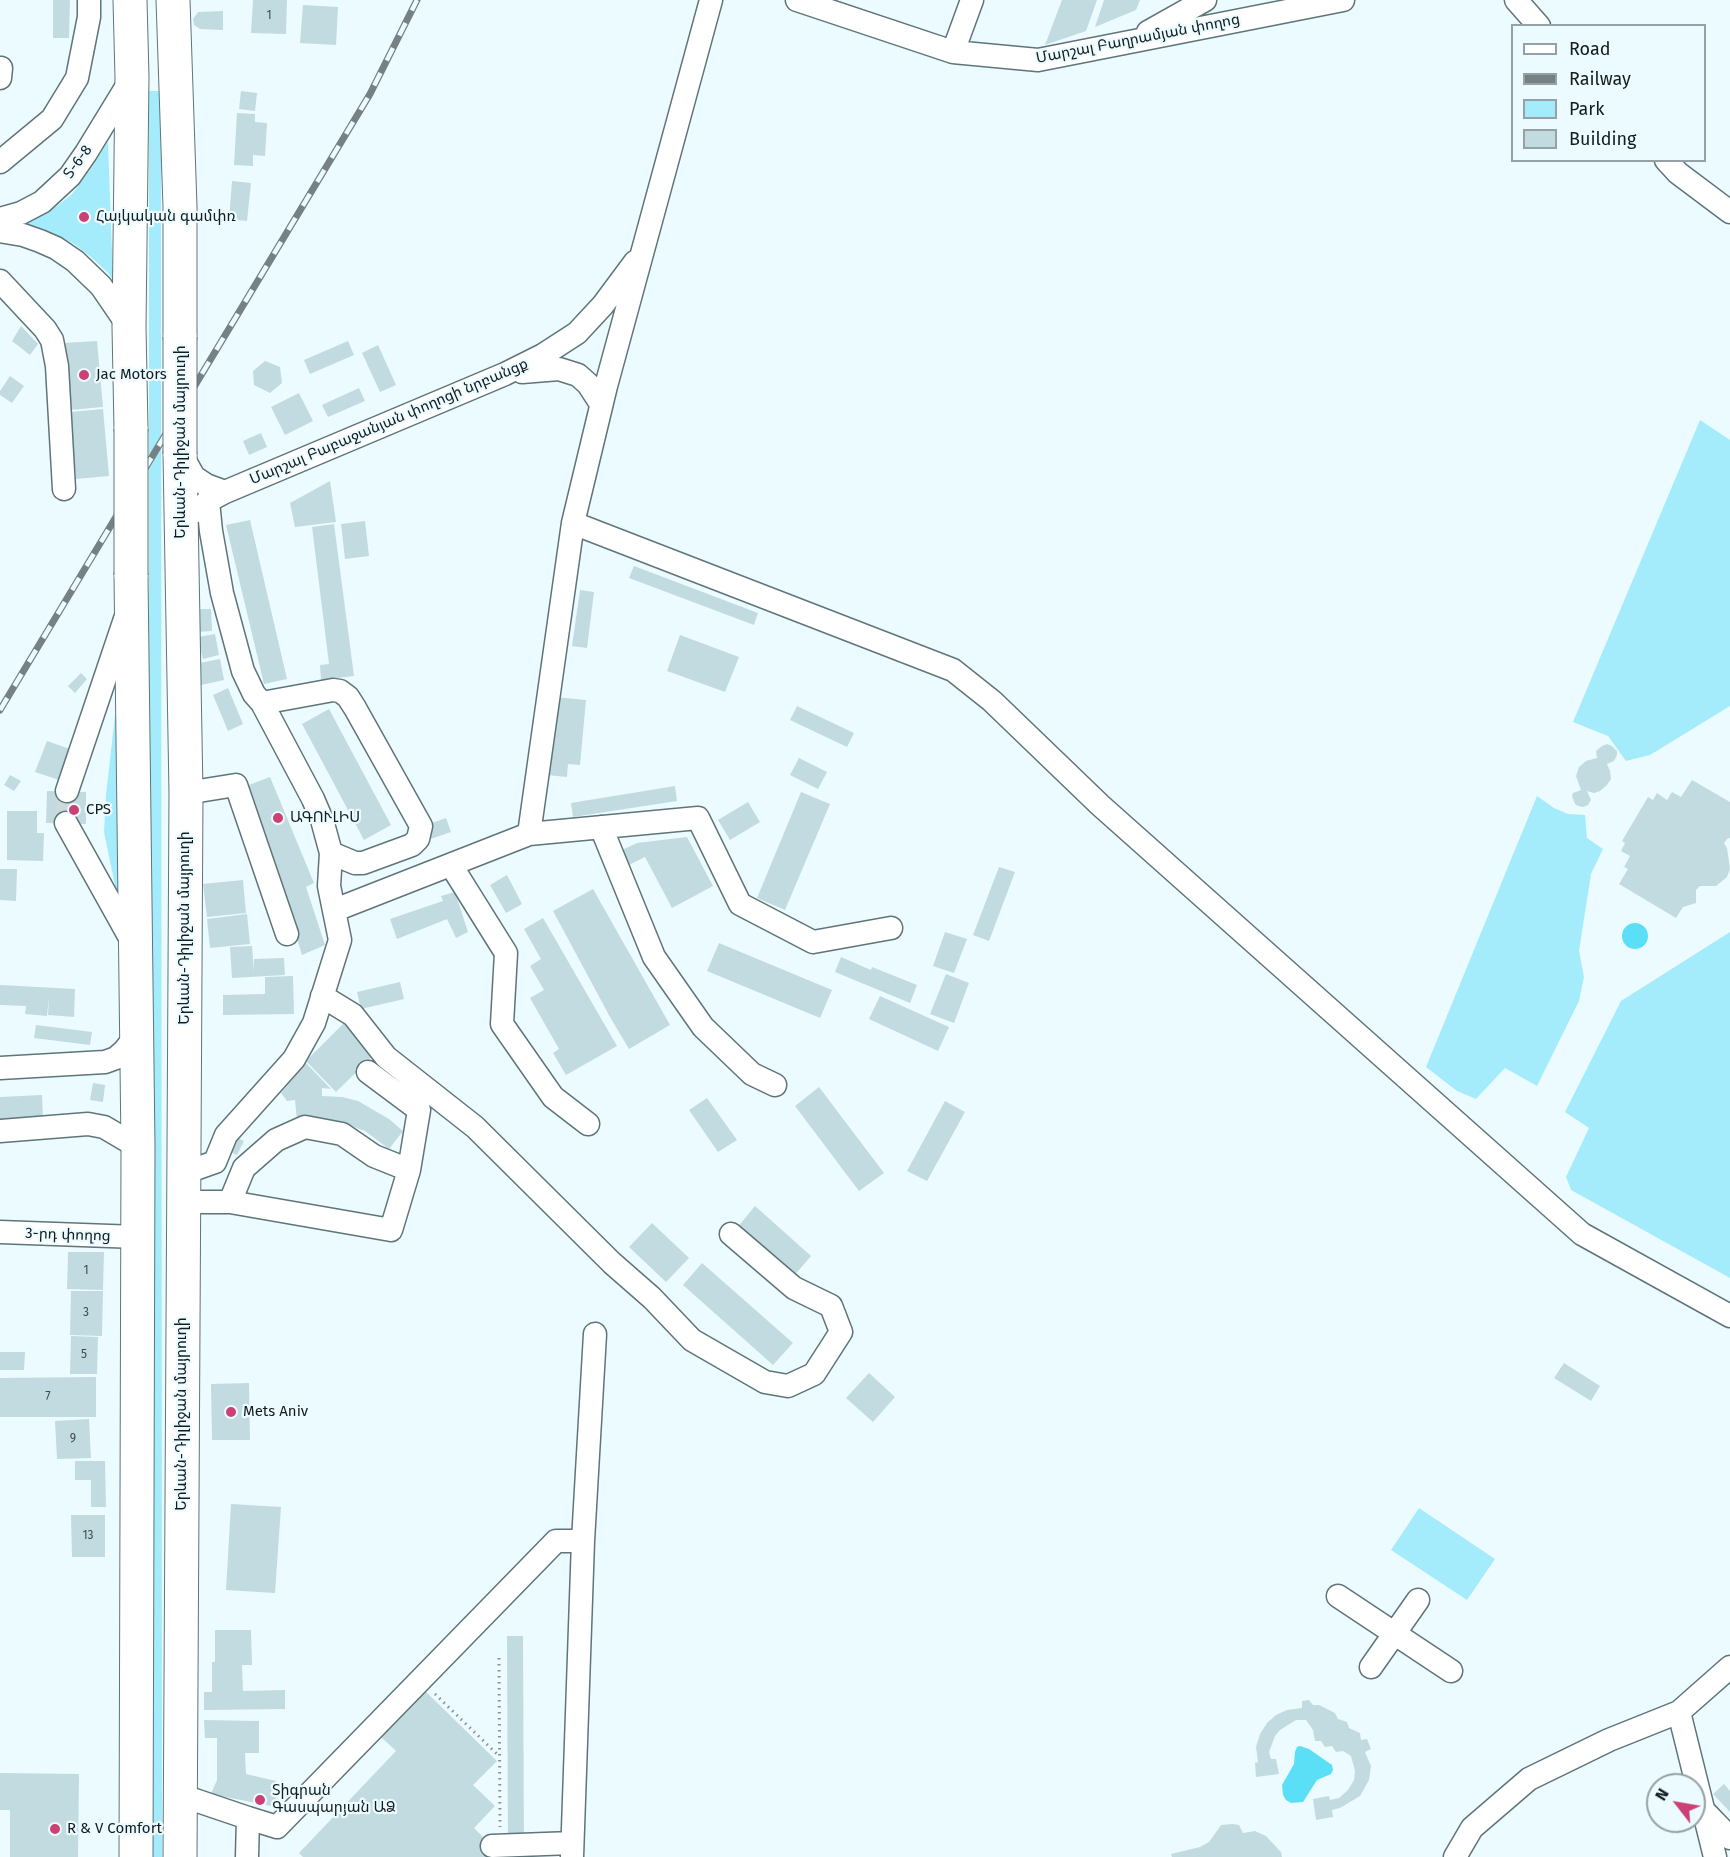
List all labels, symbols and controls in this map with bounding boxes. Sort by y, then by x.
house number: 1 [266,9,272,23]
street label: Մարշալ Բաղրամյան փողոց [1035,10,1241,68]
legend [1511,24,1706,162]
text: Road [1569,38,1611,60]
text: Railway [1569,68,1631,90]
text: Park [1569,98,1604,120]
text: Building [1569,128,1636,150]
street label: Տ-6-8 [60,142,96,182]
place label: Հայկական գամփռ [96,208,236,226]
marker: Հայկական գամփռ [77,210,91,224]
street label: Երևան-Դիլիջան մայրուղի [172,345,190,539]
street label: Մարշալ Բաբաջանյան փողոցի նրբանցք [247,355,531,489]
place label: Jac Motors [96,366,167,384]
marker: Jac Motors [77,368,91,382]
place label: CPS [86,801,111,819]
marker: CPS [67,803,81,817]
place label: ԱԳՈՒԼԻՍ [290,809,360,827]
marker: ԱԳՈՒԼԻՍ [271,811,285,825]
street label: Երևան-Դիլիջան մայրուղի [176,831,194,1025]
street label: 3-րդ փողոց [25,1225,111,1245]
house number: 1 [83,1264,89,1278]
house number: 3 [83,1306,89,1320]
street label: Երևան-Դիլիջան մայրուղի [173,1317,191,1511]
house number: 5 [81,1348,87,1362]
house number: 7 [45,1390,51,1404]
place label: Mets Aniv [243,1403,308,1421]
marker: Mets Aniv [224,1405,238,1419]
house number: 9 [70,1432,76,1446]
house number: 13 [82,1529,94,1543]
north arrow [1646,1773,1706,1833]
place label: Տիգրան Գասպարյան ԱՁ [272,1782,396,1817]
text: N [1651,1785,1673,1804]
marker: Տիգրան Գասպարյան ԱՁ [253,1793,267,1807]
place label: R & V Comfort [67,1820,162,1838]
marker: R & V Comfort [48,1822,62,1836]

